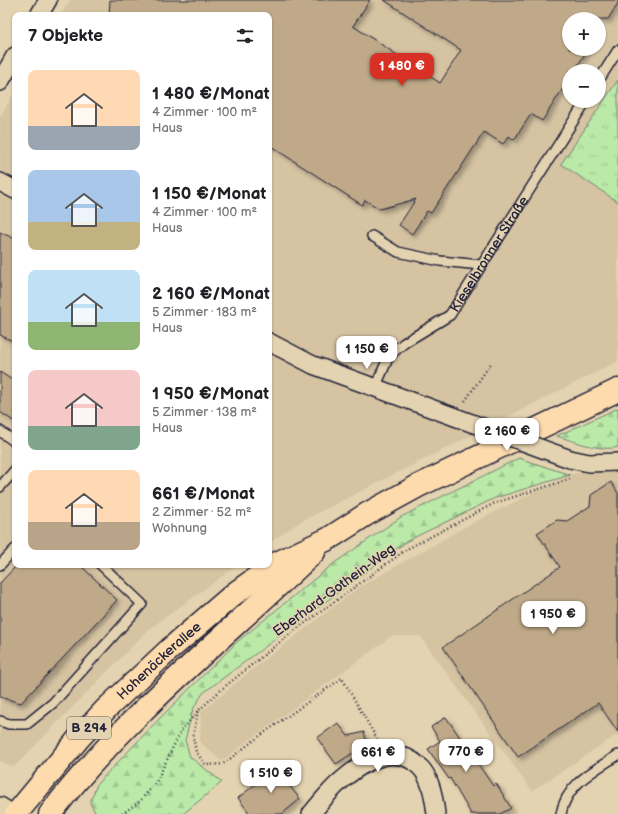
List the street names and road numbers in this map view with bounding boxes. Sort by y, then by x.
street label: Kieselbronner Straße [446,193,532,315]
street label: Eberhard-Gothein-Weg [270,540,398,640]
street label: Hohenäckerallee [113,618,204,703]
road number: B 294 [67,717,111,739]

